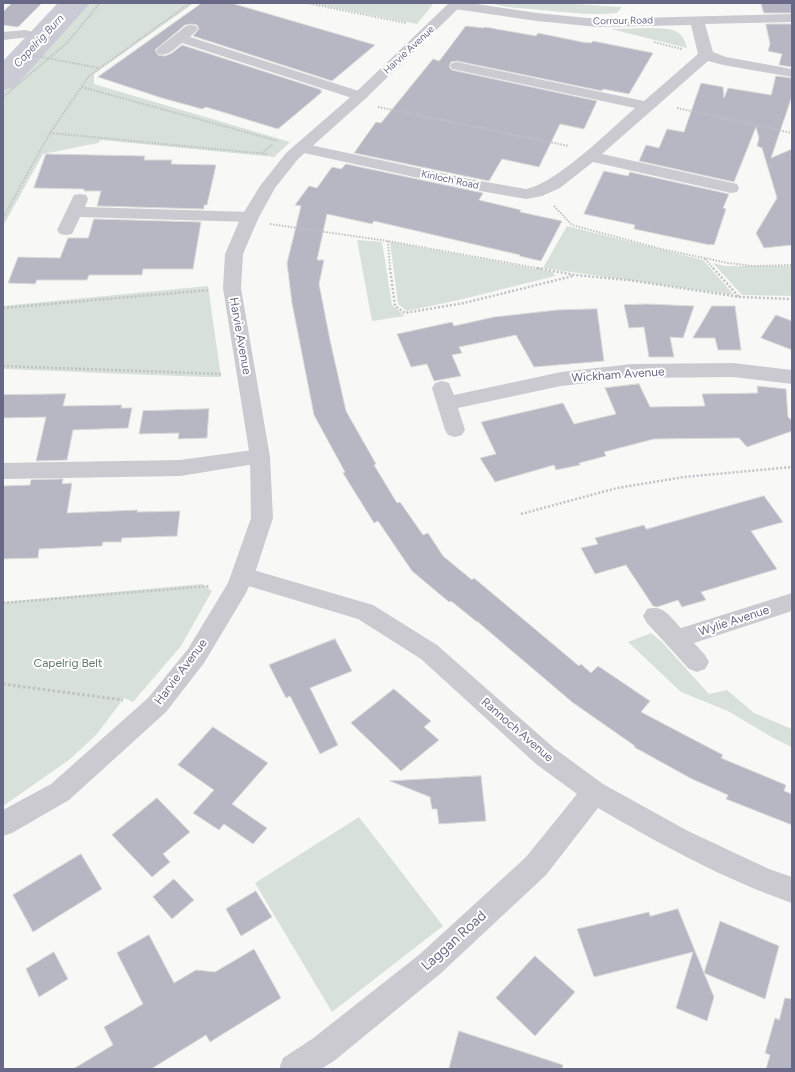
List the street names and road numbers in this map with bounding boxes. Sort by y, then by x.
street label: Corrour Road [593,14,653,28]
street label: Harvie Avenue [381,23,437,77]
street label: Kinloch Road [420,168,480,192]
street label: Harvie Avenue [226,296,254,376]
street label: Wickham Avenue [571,365,665,385]
street label: Wylie Avenue [697,603,771,639]
street label: Harvie Avenue [152,636,210,708]
street label: Rannoch Avenue [478,695,556,765]
street label: Laggan Road [418,907,490,975]

